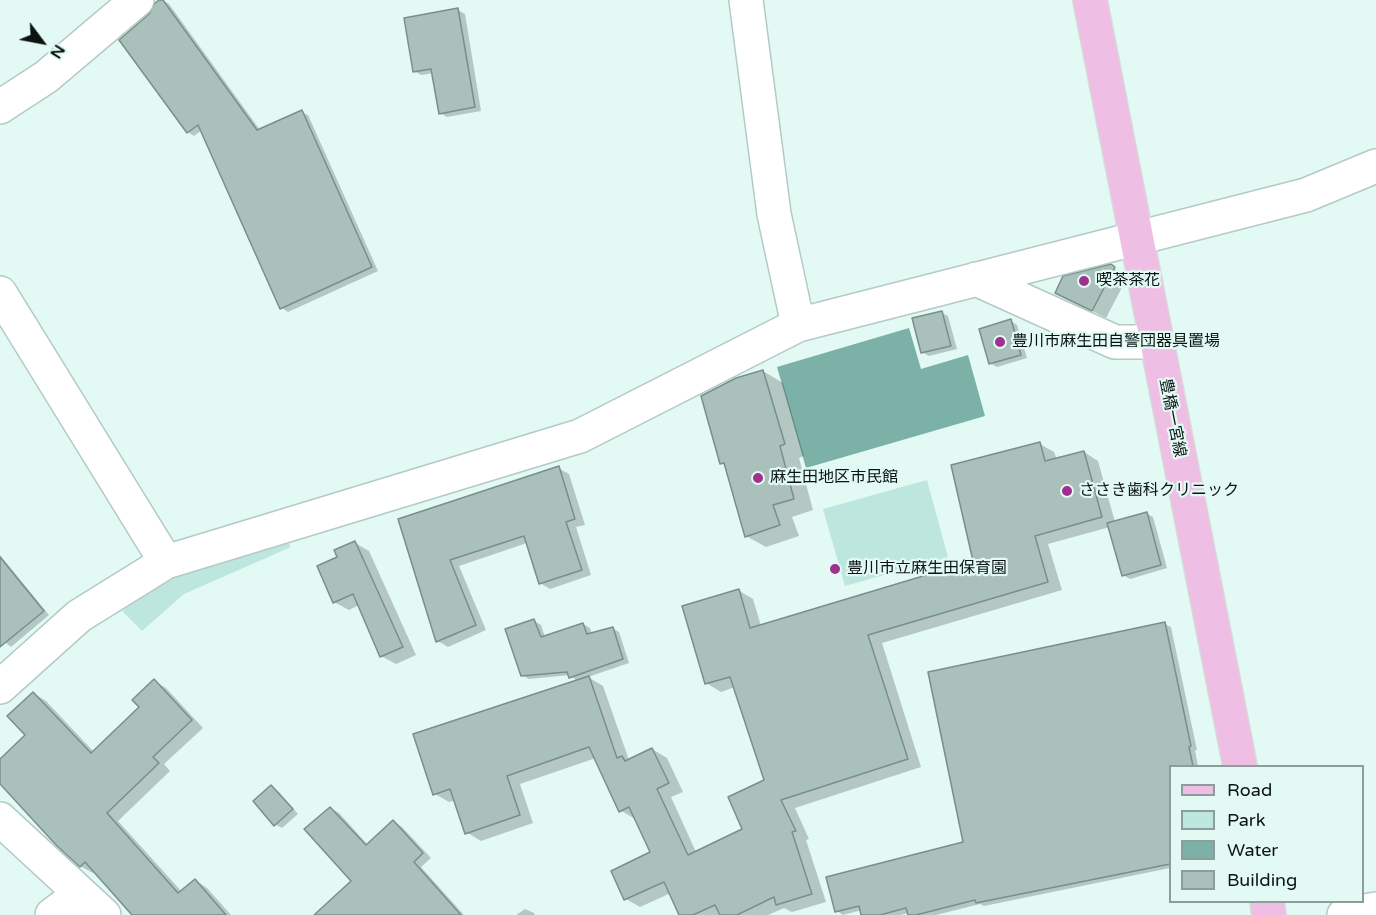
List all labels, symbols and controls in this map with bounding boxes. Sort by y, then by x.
north arrow [12,12,72,72]
text: N [45,41,69,62]
place label: 喫茶茶花 [1096,271,1160,291]
marker: 喫茶茶花 [1077,274,1091,288]
place label: 豊川市麻生田自警団器具置場 [1012,332,1220,352]
marker: 豊川市麻生田自警団器具置場 [993,335,1007,349]
street label: 豊橋一宮線 [1155,377,1189,459]
place label: 麻生田地区市民館 [770,468,898,488]
marker: 麻生田地区市民館 [751,471,765,485]
place label: ささき歯科クリニック [1079,481,1239,501]
marker: ささき歯科クリニック [1060,484,1074,498]
place label: 豊川市立麻生田保育園 [847,559,1007,579]
marker: 豊川市立麻生田保育園 [828,562,842,576]
legend [1169,765,1364,903]
text: Road [1227,779,1272,801]
text: Park [1227,809,1265,831]
text: Water [1227,839,1278,861]
text: Building [1227,869,1297,891]

